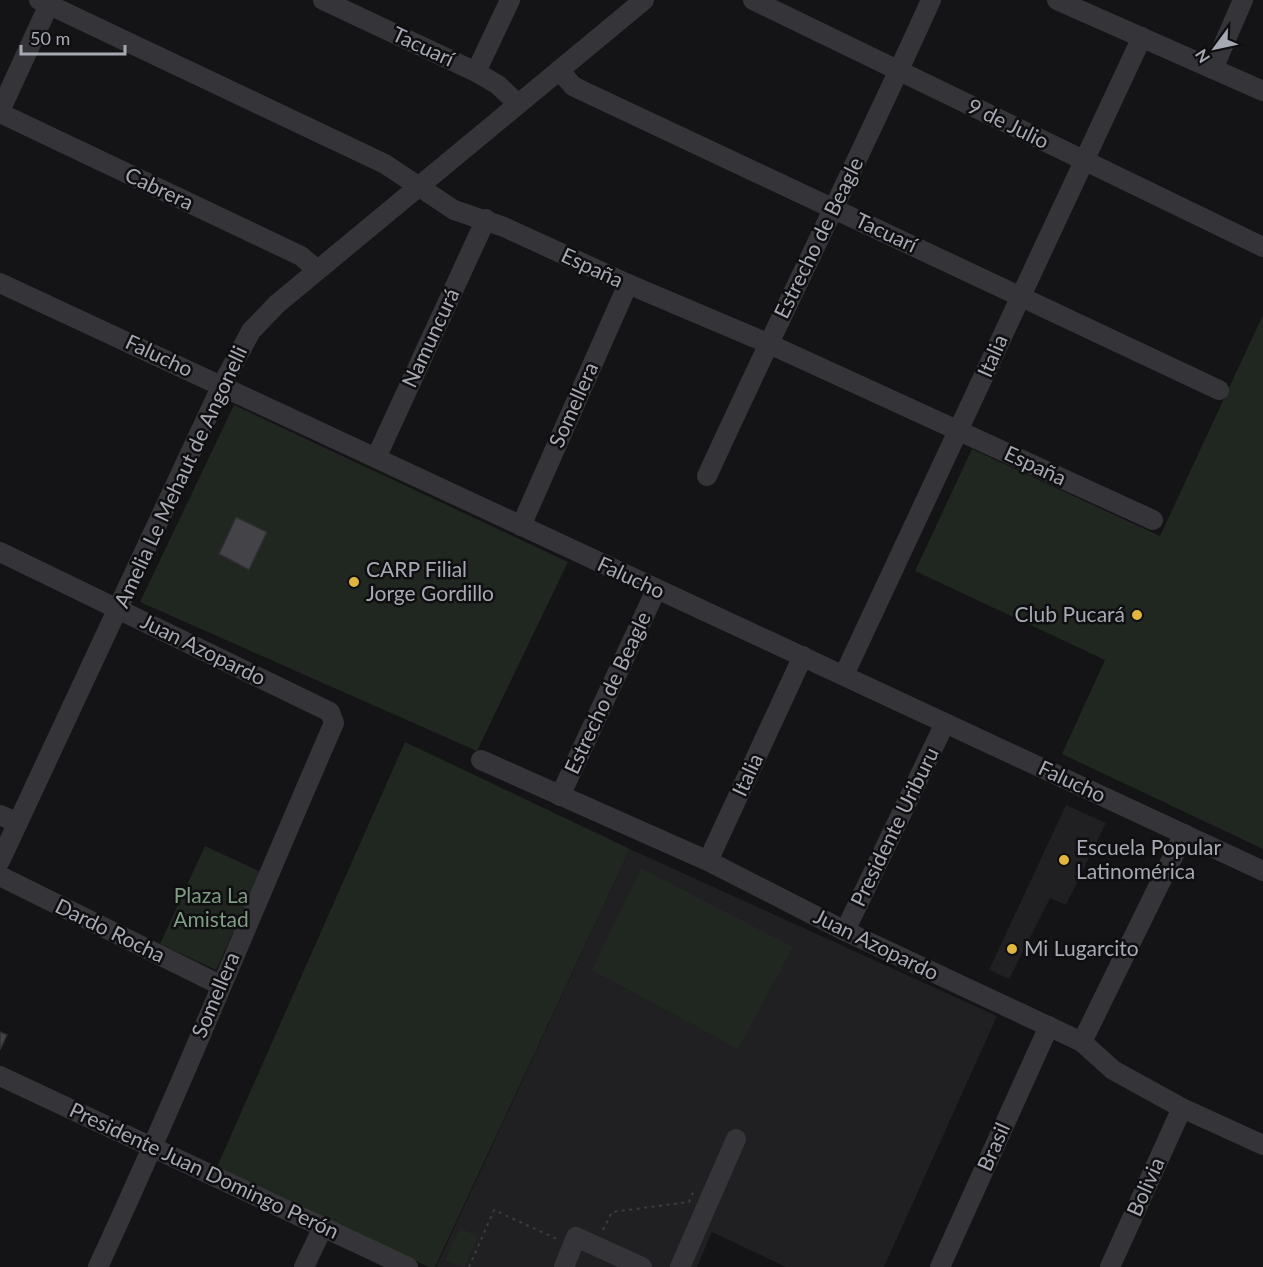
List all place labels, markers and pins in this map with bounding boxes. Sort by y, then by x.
place label: CARP Filial Jorge Gordillo [366,556,494,605]
marker: CARP Filial Jorge Gordillo [347,575,361,589]
place label: Club Pucará [1015,601,1125,626]
marker: Club Pucará [1130,608,1144,622]
place label: Escuela Popular Latinomérica [1076,834,1221,883]
marker: Escuela Popular Latinomérica [1057,853,1071,867]
place label: Mi Lugarcito [1024,935,1139,960]
marker: Mi Lugarcito [1005,942,1019,956]

